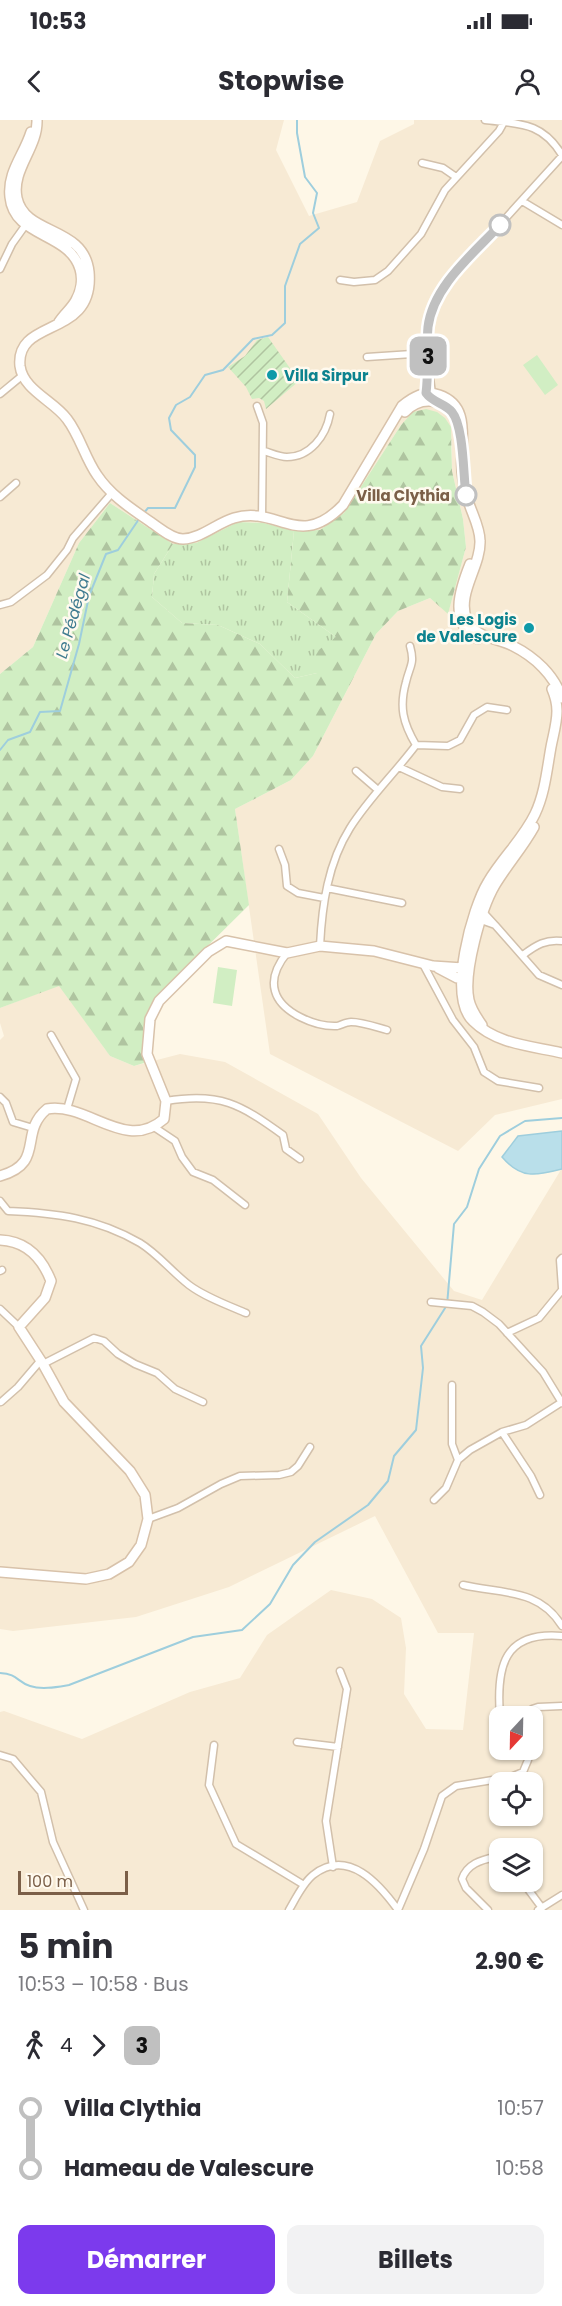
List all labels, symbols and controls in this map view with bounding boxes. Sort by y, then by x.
text: 10:53 [30,6,86,37]
text: Stopwise [218,62,344,99]
icon: back [18,65,51,98]
icon: person [511,65,544,98]
unlabelled marker [489,214,511,236]
line badge: 3 [408,336,448,376]
text: 3 [422,342,434,371]
place label: Villa Sirpur [284,365,369,386]
marker: Villa Sirpur [265,368,279,382]
marker: Villa Clythia [455,484,477,506]
place label: Villa Clythia [356,485,450,506]
water label: Le Pédégal [50,571,96,661]
place label: Les Logis de Valescure [416,609,517,647]
marker: Les Logis de Valescure [522,621,536,635]
north arrow [489,1706,543,1760]
map controls [489,1706,543,1892]
button: locate [489,1772,543,1826]
button: layers [489,1838,543,1892]
scale bar [18,1868,128,1896]
text: 100 m [27,1870,73,1893]
text: 5 min [18,1923,113,1970]
text: 2.90 € [475,1946,544,1977]
text: 10:53 – 10:58 · Bus [18,1970,189,1998]
icon: walk [18,2029,51,2062]
icon: forward [82,2029,115,2062]
text: 4 [60,2031,73,2059]
text: 3 [136,2031,148,2060]
text: Villa Clythia [64,2093,201,2124]
text: 10:57 [497,2094,544,2122]
text: Hameau de Valescure [64,2153,314,2184]
text: 10:58 [496,2154,544,2182]
button: Démarrer [18,2225,275,2294]
button: Billets [287,2225,544,2294]

